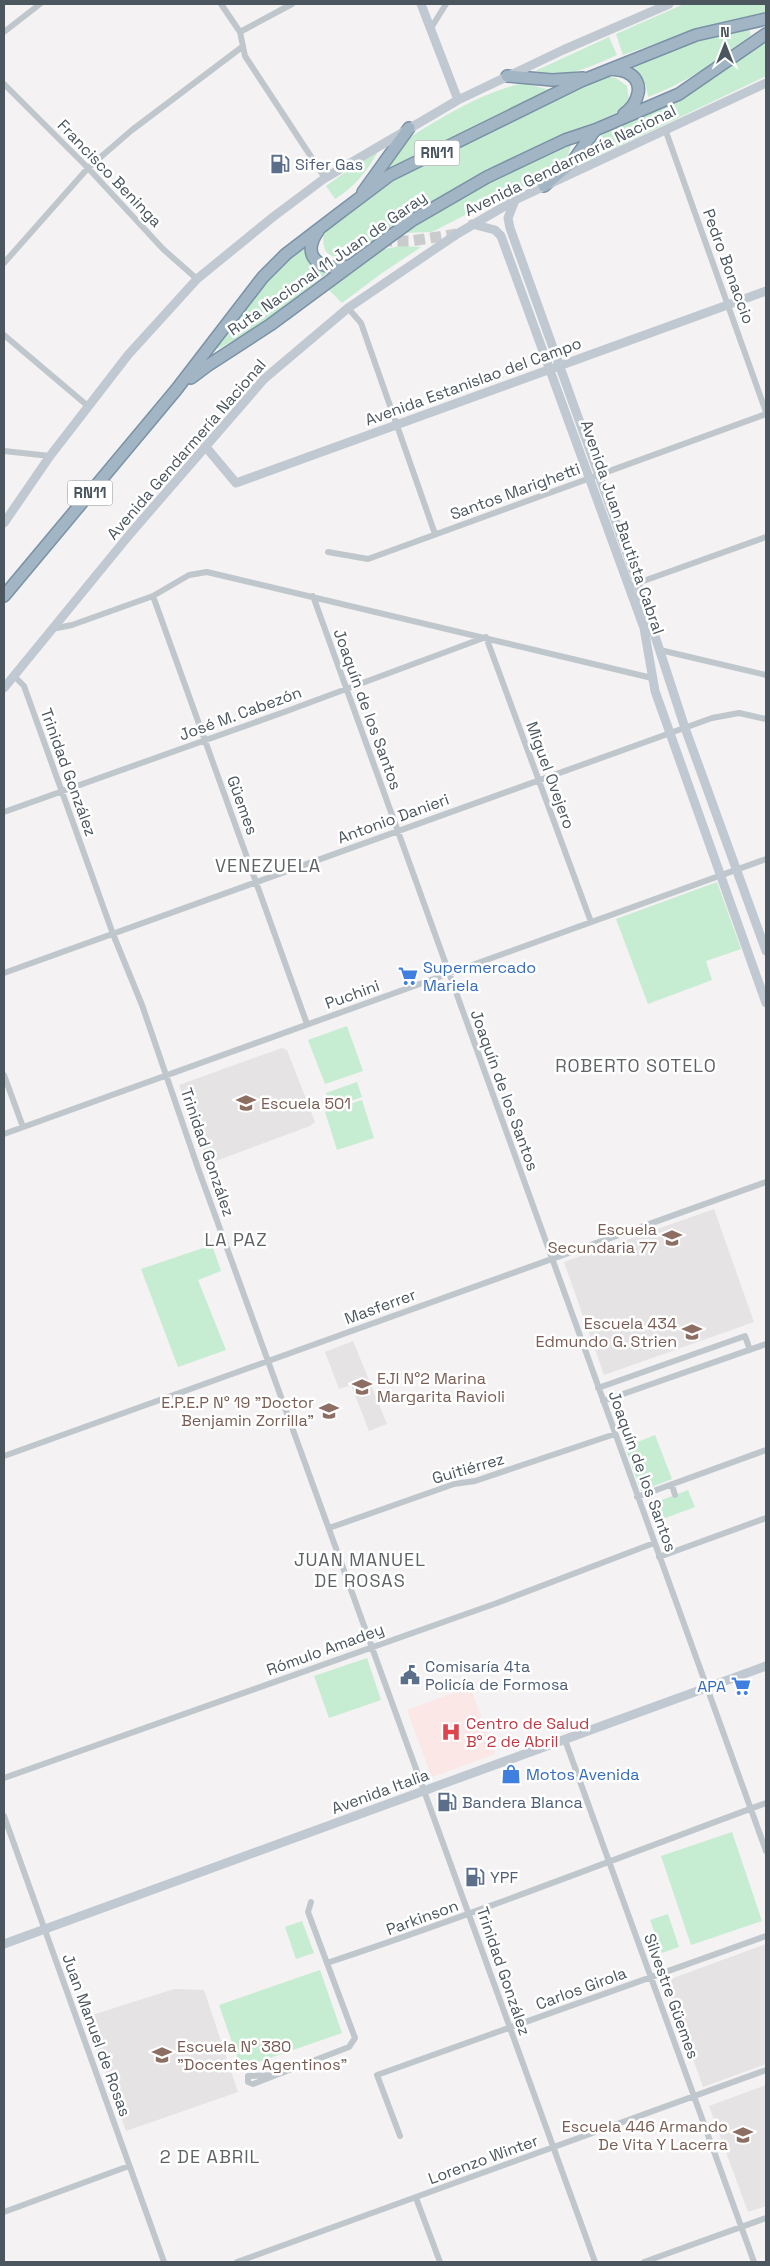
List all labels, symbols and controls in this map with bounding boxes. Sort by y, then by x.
north arrow [700,20,750,70]
text: N [720,23,730,41]
street label: Avenida Gendarmería Nacional [461,100,679,221]
street label: Francisco Beninga [53,115,166,232]
road number: RN11 [414,140,460,166]
fuel station icon: Sifer Gas [269,153,291,175]
place label: Sifer Gas [295,154,363,175]
street label: Ruta Nacional 11 Juan de Garay [224,186,431,340]
street label: Pedro Bonaccio [698,206,759,327]
street label: Avenida Estanislao del Campo [362,332,584,430]
street label: Avenida Gendarmería Nacional [102,355,271,544]
street label: Avenida Juan Bautista Cabral [576,417,669,637]
street label: Santos Marighetti [447,458,583,525]
road number: RN11 [68,480,112,506]
street label: Joaquín de los Santos [329,626,406,793]
street label: José M. Cabezón [176,682,304,745]
street label: Trinidad González [36,705,101,839]
street label: Miguel Ovejero [521,719,580,832]
street label: Güemes [222,773,263,838]
street label: Antonio Danieri [334,789,452,848]
district label: VENEZUELA [215,854,321,877]
place label: Supermercado Mariela [423,957,536,996]
supermarket icon: Supermercado Mariela [397,965,419,987]
street label: Puchini [322,975,382,1014]
street label: Joaquín de los Santos [466,1007,543,1174]
district label: ROBERTO SOTELO [555,1054,717,1077]
street label: Trinidad González [176,1085,239,1219]
school or university icon: Escuela 501 [235,1092,257,1114]
place label: Escuela 501 [261,1093,351,1114]
place label: Escuela Secundaria 77 [548,1219,657,1258]
school or university icon: Escuela Secundaria 77 [661,1227,683,1249]
district label: LA PAZ [204,1228,268,1251]
street label: Masferrer [341,1284,419,1329]
place label: Escuela 434 Edmundo G. Strien [536,1313,677,1352]
school or university icon: Escuela 434 Edmundo G. Strien [681,1321,703,1343]
place label: EJI N°2 Marina Margarita Ravioli [377,1368,505,1407]
school or university icon: EJI N°2 Marina Margarita Ravioli [351,1376,373,1398]
street label: Joaquín de los Santos [604,1388,681,1555]
place label: E.P.E.P N° 19 "Doctor Benjamin Zorrilla" [161,1392,314,1431]
school or university icon: E.P.E.P N° 19 "Doctor Benjamin Zorrilla" [318,1400,340,1422]
street label: Guitiérrez [430,1448,507,1489]
district label: JUAN MANUEL DE ROSAS [294,1548,426,1592]
street label: Rómulo Amadey [264,1618,387,1680]
place label: Comisaría 4ta Policía de Formosa [425,1656,568,1695]
public building icon: Comisaría 4ta Policía de Formosa [399,1664,421,1686]
supermarket icon: APA [730,1675,752,1697]
place label: APA [697,1676,726,1697]
place label: Centro de Salud B° 2 de Abril [466,1713,589,1752]
hospital icon: Centro de Salud B° 2 de Abril [440,1721,462,1743]
shop icon: Motos Avenida [500,1763,522,1785]
street label: Avenida Italia [328,1764,432,1819]
place label: Motos Avenida [526,1764,640,1785]
fuel station icon: Bandera Blanca [436,1791,458,1813]
place label: Bandera Blanca [462,1792,583,1813]
fuel station icon: YPF [464,1866,486,1888]
place label: YPF [490,1867,518,1888]
street label: Parkinson [383,1895,461,1940]
street label: Trinidad González [472,1904,535,2038]
street label: Silvestre Güemes [639,1931,704,2062]
street label: Juan Manuel de Rosas [57,1951,136,2120]
street label: Carlos Girola [533,1962,629,2015]
place label: Escuela N° 380 "Docentes Agentinos" [177,2036,347,2075]
school or university icon: Escuela N° 380 "Docentes Agentinos" [151,2044,173,2066]
place label: Escuela 446 Armando De Vita Y Lacerra [562,2116,728,2155]
school or university icon: Escuela 446 Armando De Vita Y Lacerra [732,2124,754,2146]
street label: Lorenzo Winter [425,2130,541,2189]
district label: 2 DE ABRIL [160,2145,260,2168]

